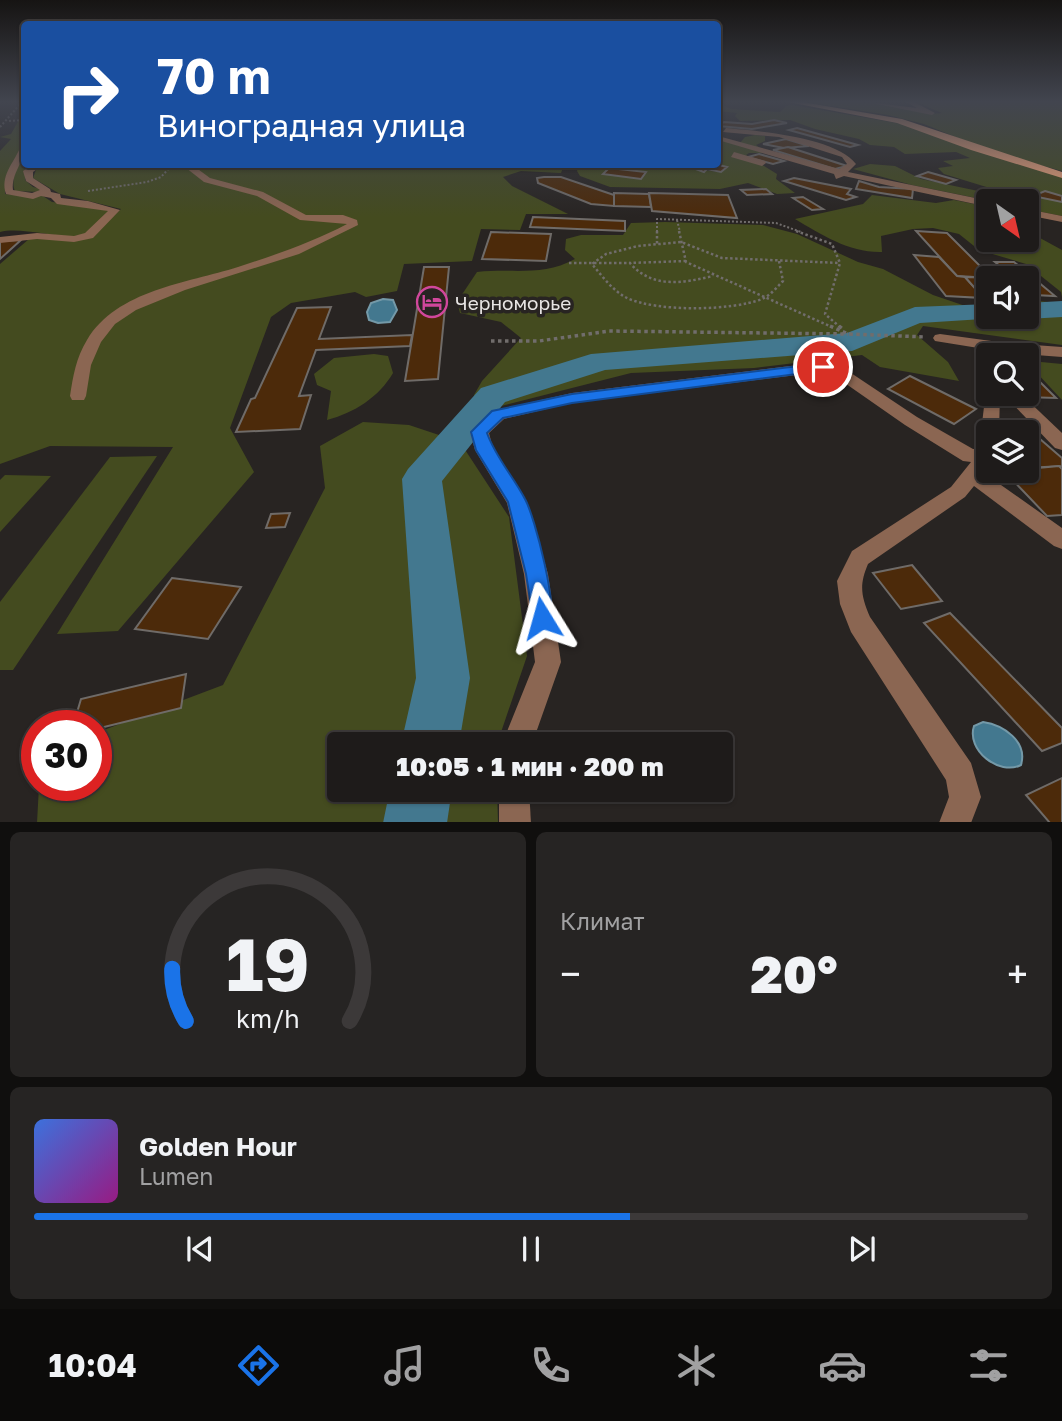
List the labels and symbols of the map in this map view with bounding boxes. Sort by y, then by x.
north arrow [976,189,1040,252]
hotel icon: Черноморье [415,285,449,319]
place label: Черноморье [455,291,571,314]
pin [793,337,853,397]
position arrow [505,581,579,655]
speed limit sign: 30 [21,710,112,801]

